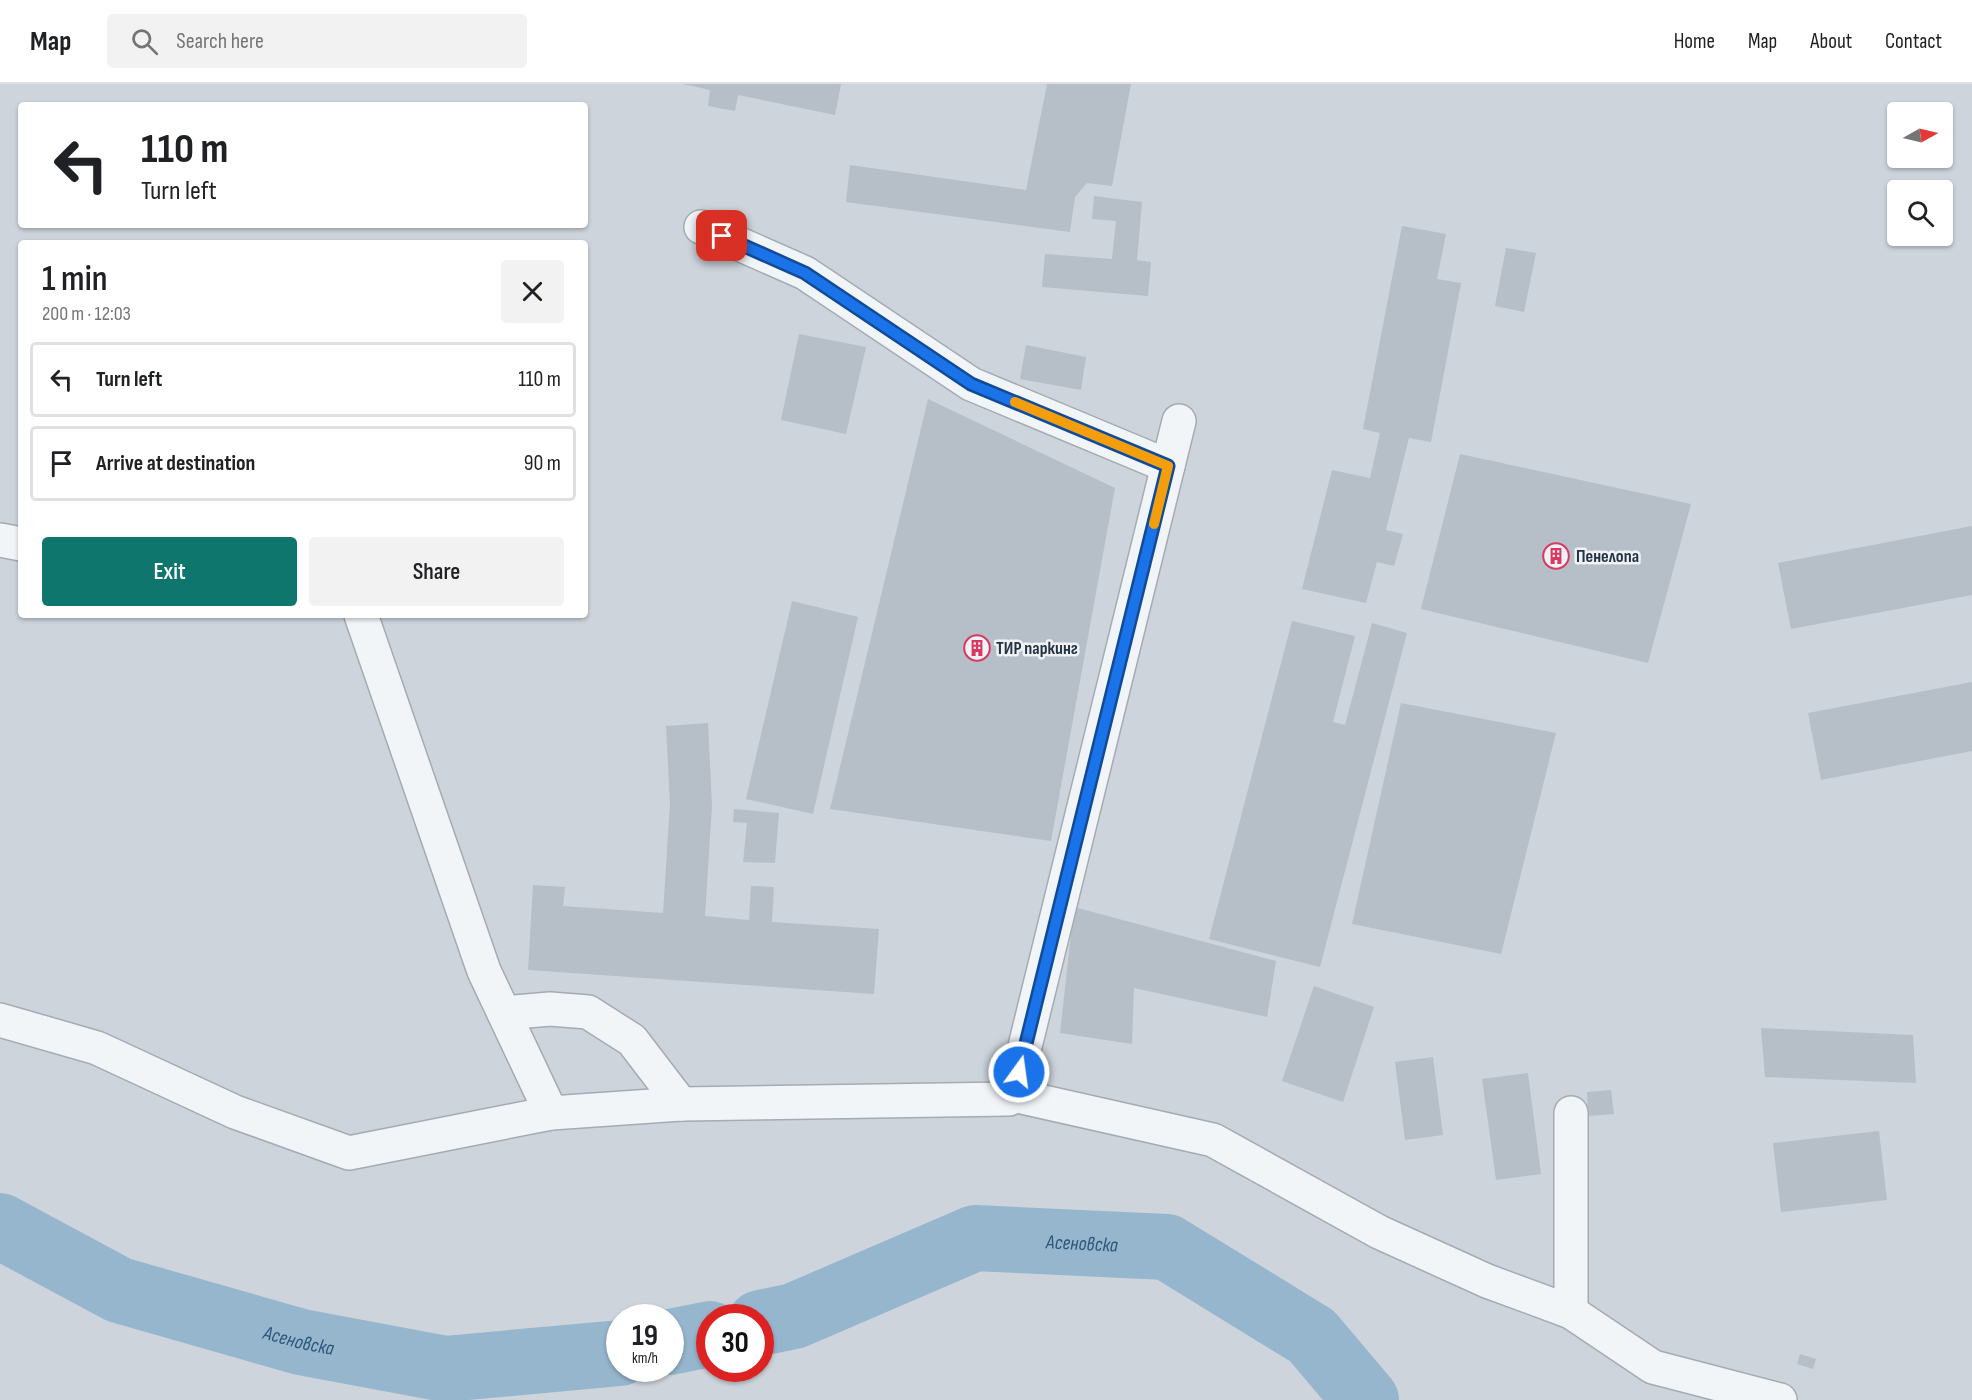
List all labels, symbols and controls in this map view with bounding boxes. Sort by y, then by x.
search box [107,14,527,68]
text: Map [30,25,71,58]
icon: search [128,25,161,58]
text: Search here [176,28,264,55]
text: Home [1674,29,1715,54]
text: Map [1748,29,1777,54]
text: About [1810,29,1852,54]
text: Contact [1885,29,1942,54]
north arrow [1887,102,1953,168]
map controls [1887,102,1953,246]
text: 110 m [141,124,228,175]
icon: left [42,126,120,204]
text: Turn left [141,175,217,207]
button: search [1887,180,1953,246]
pin [696,210,747,261]
icon: arrive [705,219,738,252]
text: 1 min [42,258,107,301]
button: close [501,260,564,323]
text: 200 m · 12:03 [42,302,131,326]
icon: left [45,363,78,396]
text: Turn left [96,366,162,393]
text: 110 m [518,366,561,393]
icon: arrive [45,447,78,480]
text: Arrive at destination [96,450,255,477]
text: 90 m [524,450,561,477]
button: Exit [42,537,297,606]
button: Share [309,537,564,606]
building icon: Пенелопа [1541,541,1571,571]
place label: Пенелопа [1576,546,1639,567]
building icon: ТИР паркинг [962,633,992,663]
place label: ТИР паркинг [996,638,1078,659]
position arrow [987,1040,1051,1104]
water label: Асеновска [1045,1230,1118,1258]
speed limit sign: 30 [696,1304,774,1382]
text: 19 [632,1318,658,1354]
water label: Асеновска [260,1321,336,1361]
text: km/h [632,1349,658,1368]

